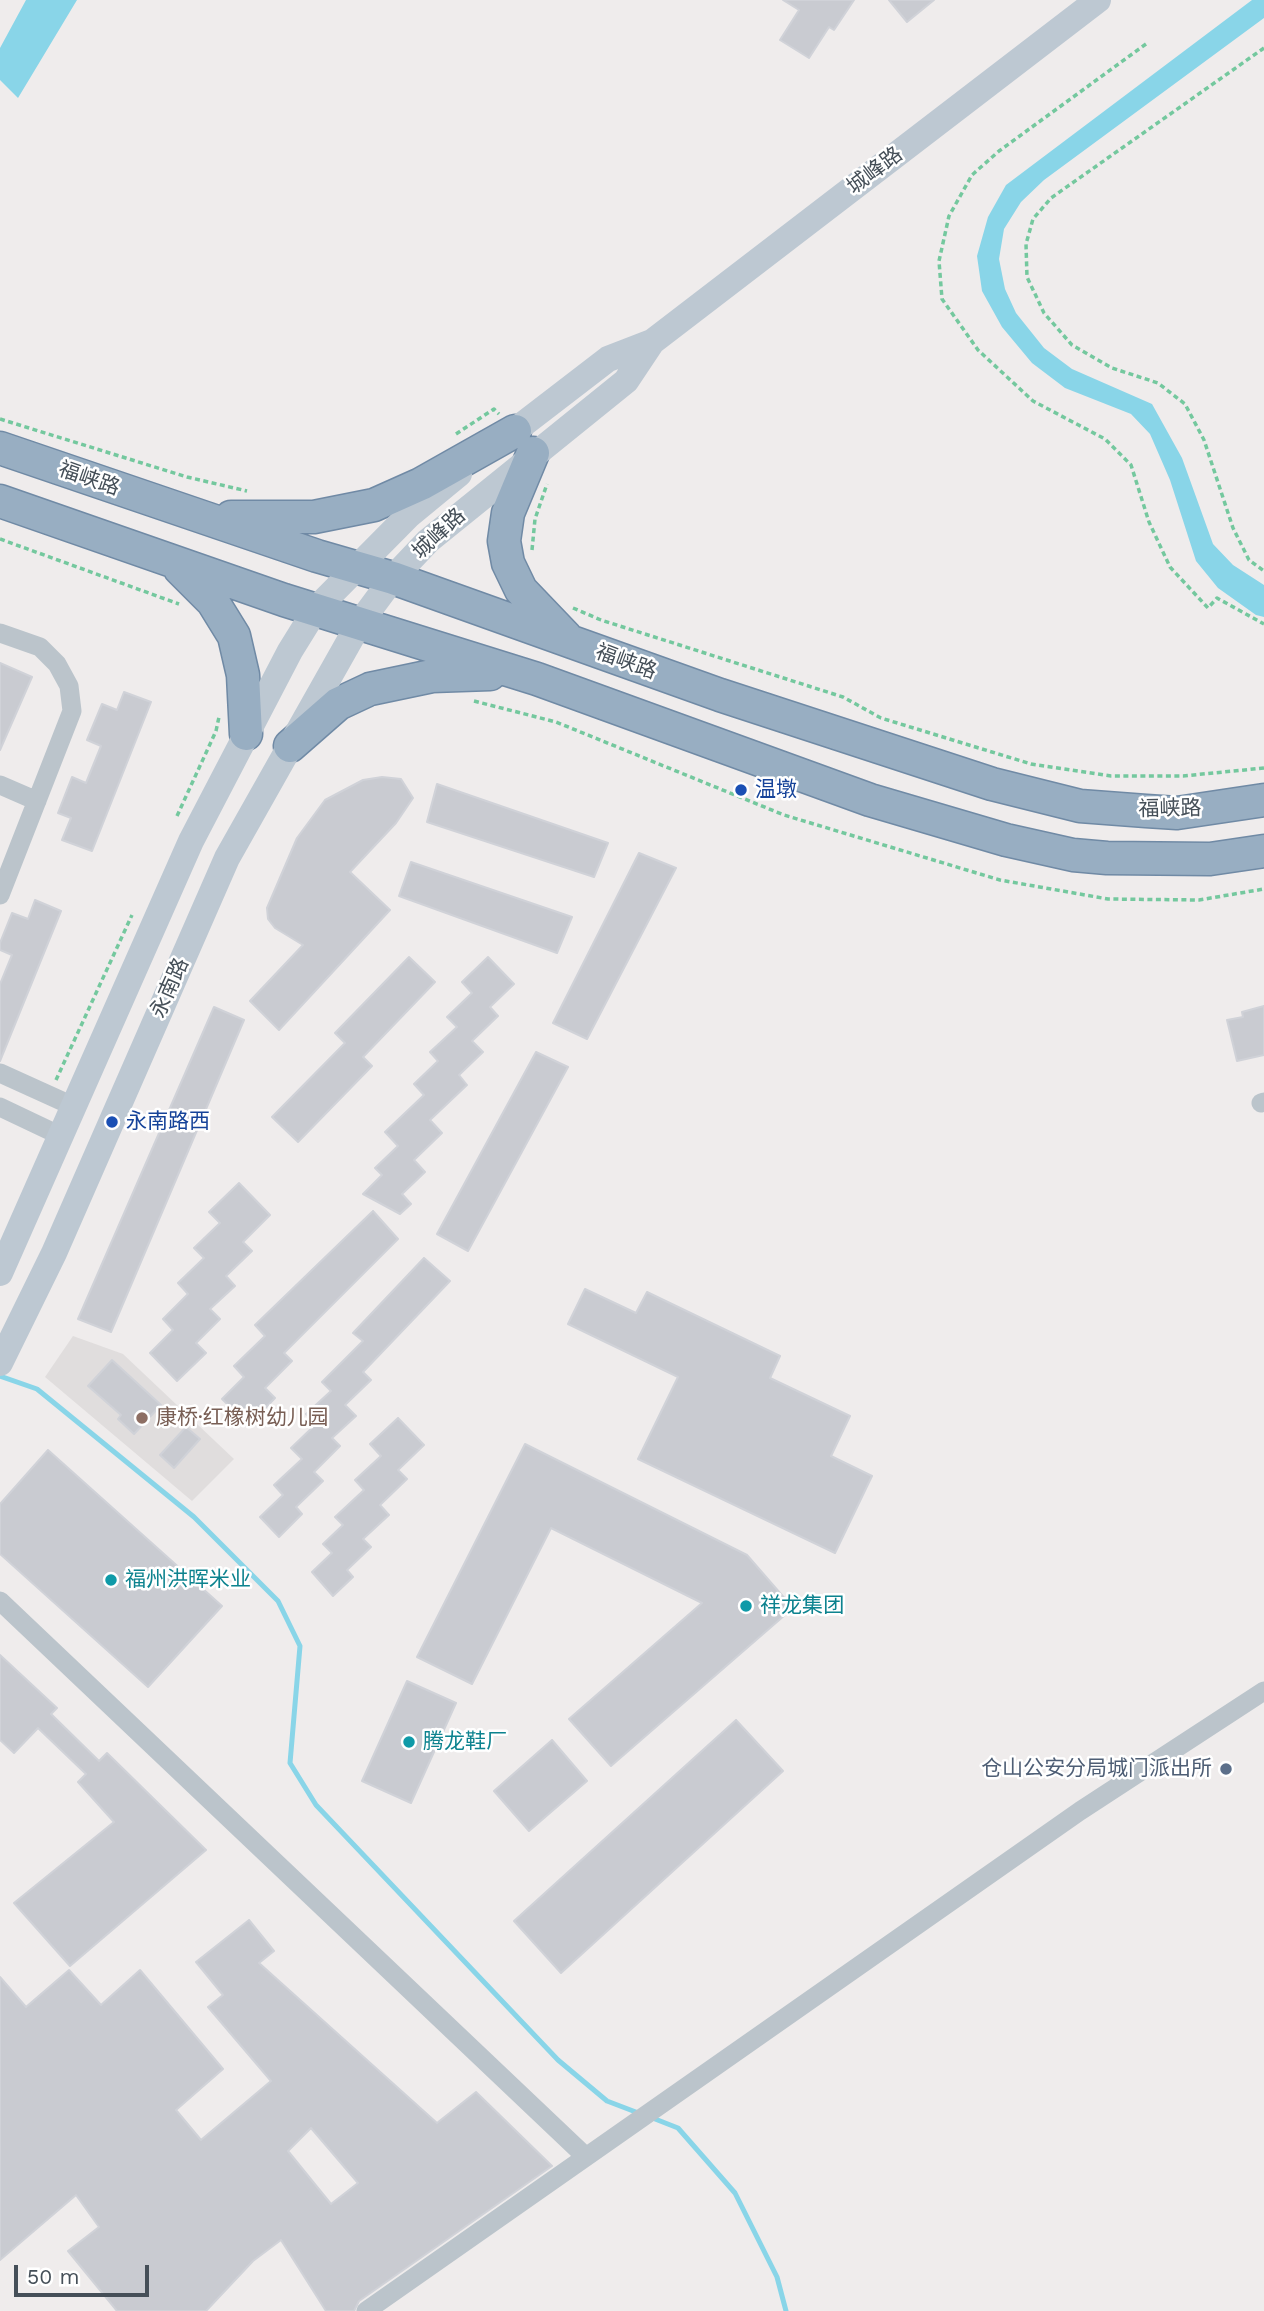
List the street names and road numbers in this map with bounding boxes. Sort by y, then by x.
street label: 城峰路 [842,142,908,200]
street label: 福峡路 [55,457,123,501]
street label: 城峰路 [407,503,471,565]
street label: 福峡路 [592,639,660,685]
street label: 福峡路 [1138,796,1202,822]
street label: 永南路 [146,954,194,1022]

